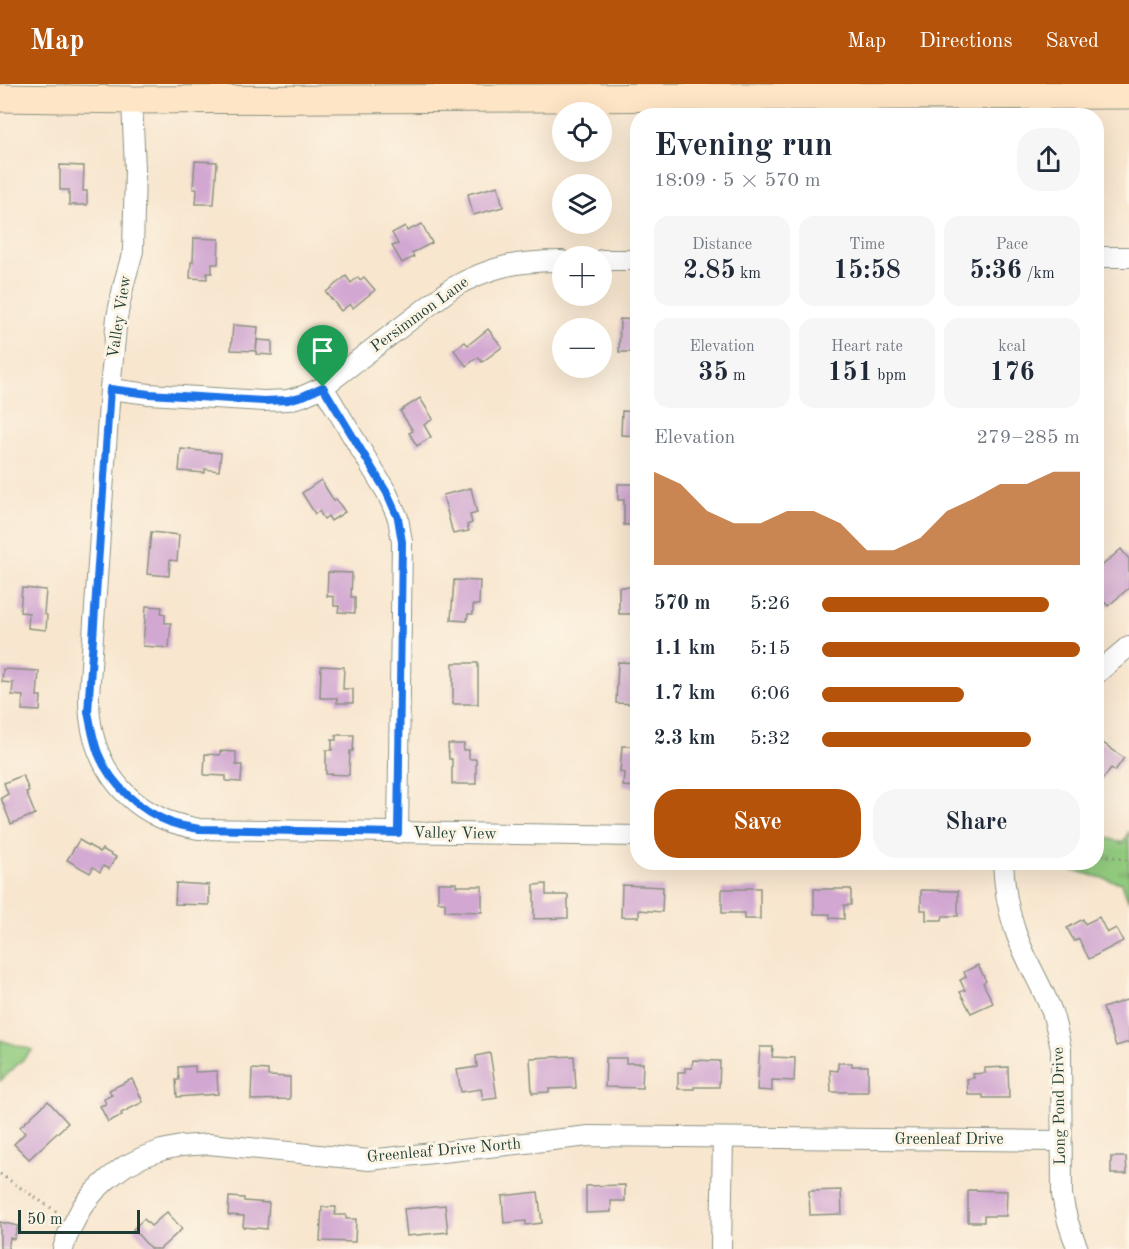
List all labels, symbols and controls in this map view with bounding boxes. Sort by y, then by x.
text: Map [30,28,84,56]
text: Map [847,31,886,52]
text: Directions [919,31,1013,52]
text: Saved [1046,31,1099,52]
map controls [552,102,612,378]
button: locate [552,102,612,162]
button: share [1017,128,1080,191]
text: Evening run [654,130,833,163]
text: 18:09 · 5 × 570 m [654,171,821,191]
button: layers [552,174,612,234]
text: Distance [692,237,752,253]
text: Time [849,237,885,253]
text: Pace [996,237,1028,253]
button: + [552,246,612,306]
text: 2.85 [683,258,736,284]
text: 15:58 [833,258,901,284]
text: 5:36 [969,258,1022,284]
text: km [736,266,761,282]
text: /km [1022,266,1055,282]
street label: Valley View [106,274,135,360]
street label: Persimmon Lane [368,274,472,356]
button: − [552,318,612,378]
pin [297,325,348,387]
icon: arrive [306,334,339,367]
text: Elevation [689,339,755,355]
text: Heart rate [831,339,903,355]
text: kcal [998,339,1026,355]
text: 35 [698,360,728,386]
text: 151 [828,360,873,386]
text: 176 [989,360,1035,386]
text: m [728,368,746,384]
text: bpm [873,368,906,384]
text: Elevation [654,428,735,448]
text: 279–285 m [977,428,1080,448]
text: 570 m [654,594,710,614]
text: 5:26 [750,594,790,614]
text: 1.1 km [654,639,716,659]
text: 5:15 [750,639,790,659]
text: 1.7 km [654,684,716,704]
text: 6:06 [750,684,790,704]
text: 2.3 km [654,729,716,749]
text: 5:32 [750,729,790,749]
button: Save [654,789,861,858]
button: Share [873,789,1080,858]
street label: Valley View [413,825,498,843]
street label: Long Pond Drive [1051,1047,1069,1165]
street label: Greenleaf Drive [894,1132,1004,1148]
street label: Greenleaf Drive North [366,1136,522,1166]
scale bar [18,1207,140,1234]
text: 50 m [27,1212,63,1228]

